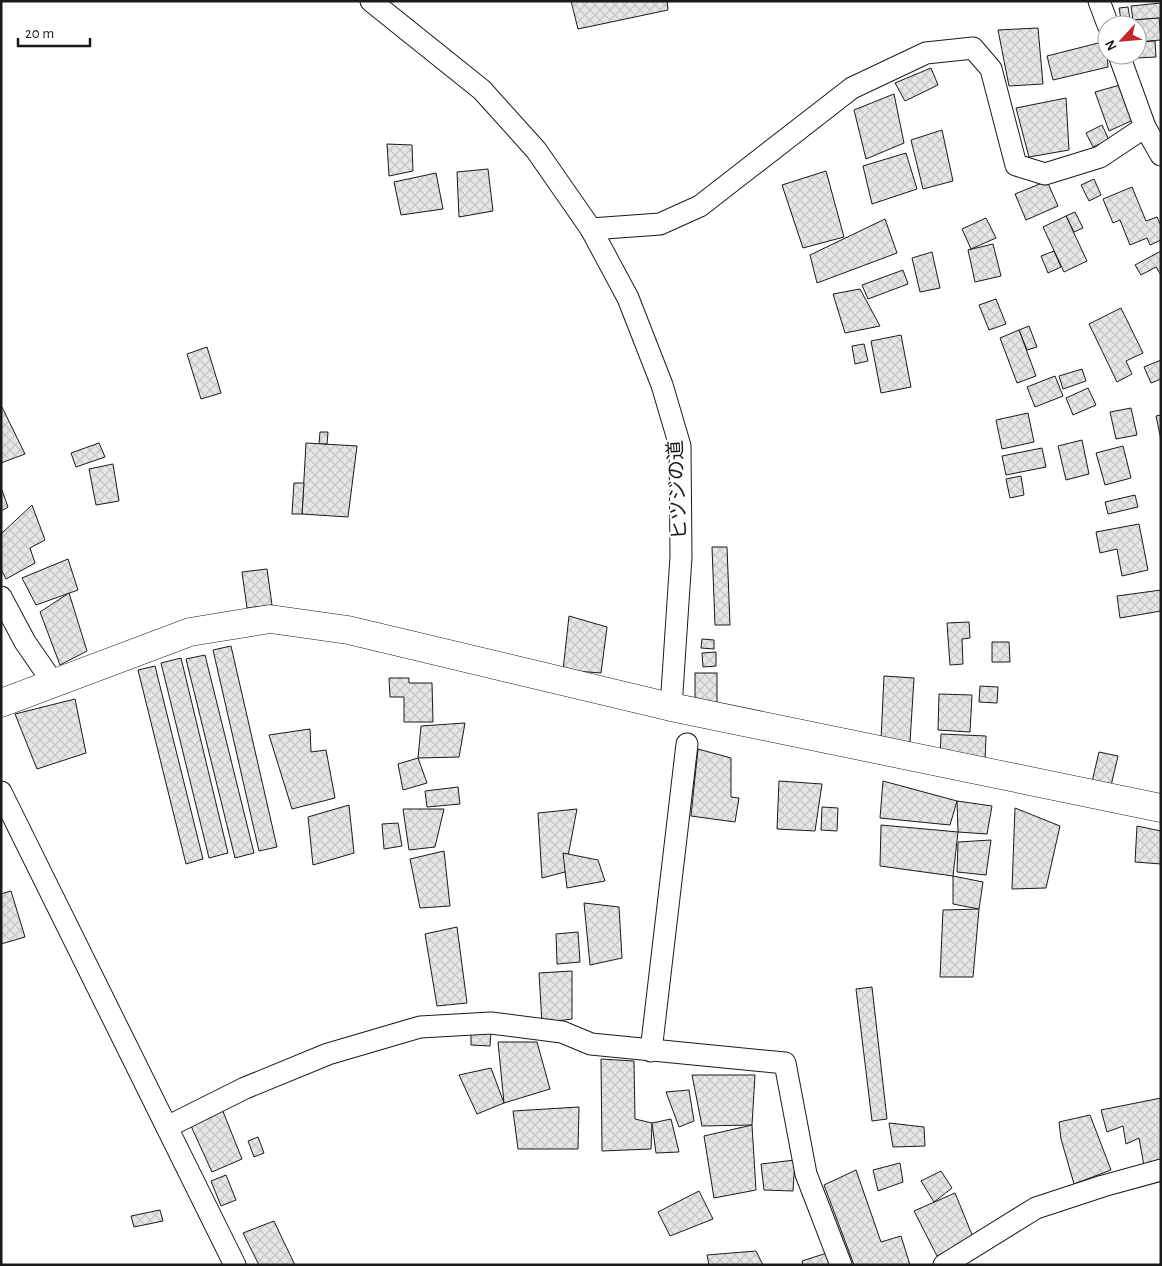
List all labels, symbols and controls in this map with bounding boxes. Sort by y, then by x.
scale bar [18,15,90,47]
north arrow [1097,15,1147,65]
text: 20 m [25,26,54,41]
text: N [1103,38,1120,53]
street label: ヒツジの道 [664,440,691,541]

